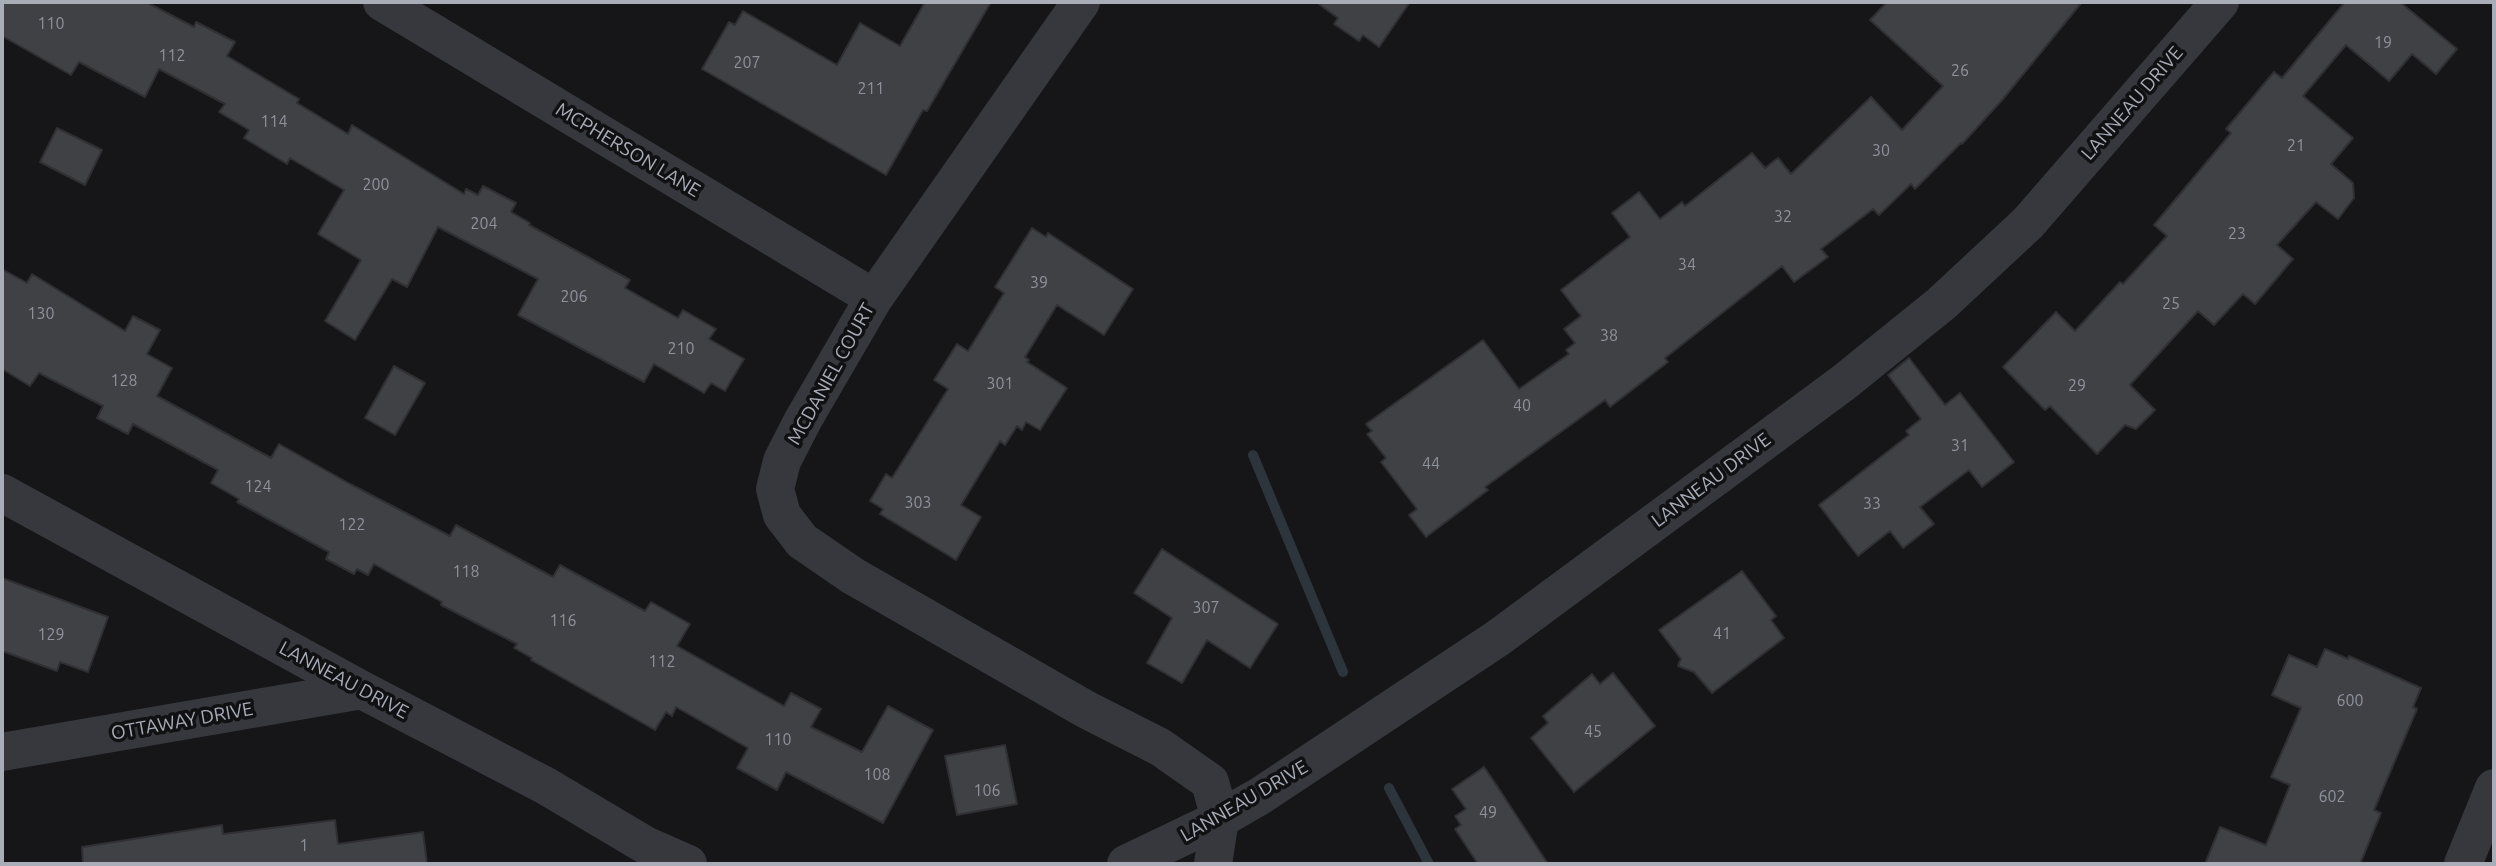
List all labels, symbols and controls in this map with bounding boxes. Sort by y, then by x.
house number: 110 [37,14,65,34]
house number: 19 [2374,33,2392,53]
street label: LANNEAU DRIVE [2076,42,2188,164]
house number: 112 [158,46,186,66]
house number: 207 [733,53,761,73]
house number: 26 [1951,61,1969,81]
house number: 211 [857,79,885,99]
street label: MCPHERSON LANE [552,98,704,202]
house number: 114 [260,112,288,132]
house number: 21 [2287,136,2305,156]
house number: 30 [1872,141,1890,161]
house number: 200 [362,175,390,195]
house number: 32 [1774,207,1792,227]
house number: 204 [470,214,498,234]
house number: 23 [2228,224,2246,244]
house number: 34 [1678,255,1696,275]
house number: 39 [1030,273,1048,293]
house number: 206 [560,287,588,307]
house number: 25 [2162,294,2180,314]
street label: MCDANIEL COURT [783,299,879,449]
house number: 130 [27,304,55,324]
house number: 38 [1600,326,1618,346]
house number: 210 [667,339,695,359]
house number: 128 [110,371,138,391]
house number: 301 [986,374,1014,394]
house number: 29 [2068,376,2086,396]
house number: 40 [1513,396,1531,416]
street label: LANNEAU DRIVE [1647,428,1775,532]
house number: 31 [1951,436,1969,456]
house number: 44 [1422,454,1440,474]
house number: 124 [244,477,272,497]
house number: 303 [904,493,932,513]
house number: 33 [1863,494,1881,514]
house number: 122 [338,515,366,535]
house number: 118 [452,562,480,582]
house number: 307 [1192,598,1220,618]
house number: 116 [549,611,577,631]
house number: 41 [1713,624,1731,644]
house number: 129 [37,625,65,645]
street label: LANNEAU DRIVE [275,636,413,724]
house number: 112 [648,652,676,672]
house number: 600 [2336,691,2364,711]
street label: OTTAWAY DRIVE [109,697,255,745]
house number: 45 [1584,722,1602,742]
house number: 110 [764,730,792,750]
street label: LANNEAU DRIVE [1176,755,1312,847]
house number: 108 [863,765,891,785]
house number: 106 [973,781,1001,801]
house number: 602 [2318,787,2346,807]
house number: 49 [1479,803,1497,823]
house number: 1 [299,836,309,856]

